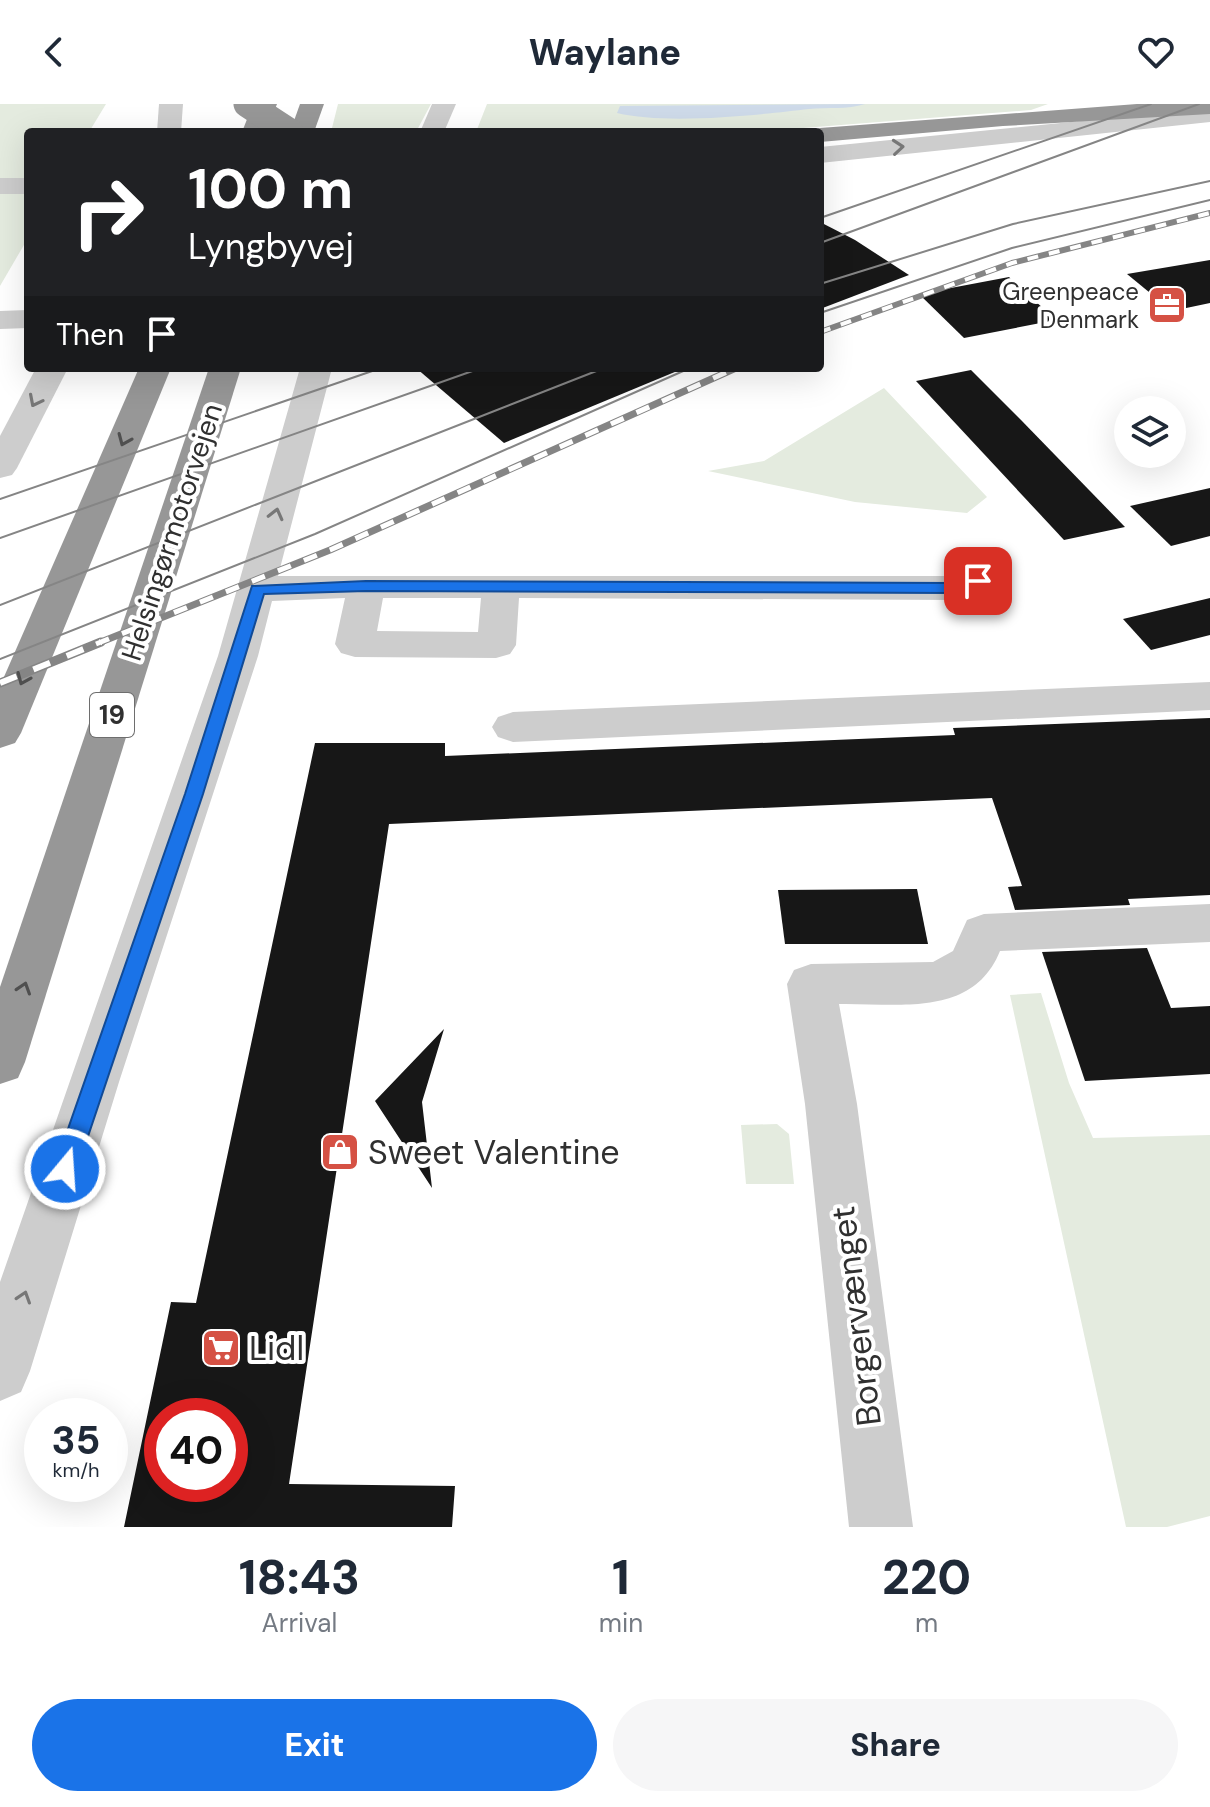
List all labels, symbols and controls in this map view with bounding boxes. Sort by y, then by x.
text: Waylane [529,29,681,76]
icon: back [32,30,76,74]
icon: heart [1134,30,1178,74]
one-way arrow [892,139,905,156]
text: 100 m [188,152,353,225]
icon: right [56,160,160,264]
text: Lyngbyvej [188,223,354,270]
place label: Greenpeace Denmark [1002,276,1139,335]
office icon: Greenpeace Denmark [1146,284,1188,326]
icon: arrive [140,312,184,356]
text: Then [56,315,124,354]
one-way arrow [30,393,45,408]
map controls [1114,396,1186,468]
button: layers [1114,396,1186,468]
street label: Helsingørmotorvejen [113,399,231,665]
one-way arrow [118,432,134,446]
one-way arrow [267,507,284,521]
pin [944,547,1012,615]
icon: arrive [956,559,1000,603]
one-way arrow [16,671,32,685]
road number: 19 [90,693,134,737]
one-way arrow [15,981,31,995]
position arrow [23,1127,107,1211]
place label: Sweet Valentine [368,1130,620,1175]
shop icon: Sweet Valentine [319,1131,361,1173]
street label: Borgervænget [820,1204,892,1428]
one-way arrow [15,1290,31,1304]
place label: Lidl [249,1326,304,1371]
supermarket icon: Lidl [200,1327,242,1369]
speed limit sign: 40 [144,1398,248,1502]
text: 35 [52,1414,101,1466]
text: km/h [52,1457,100,1483]
text: 18:43 [239,1546,360,1609]
text: 1 [612,1546,630,1609]
text: 220 [882,1546,971,1609]
text: Arrival [262,1606,337,1640]
text: min [599,1606,643,1640]
text: m [915,1606,938,1640]
button: Exit [32,1699,597,1791]
button: Share [613,1699,1178,1791]

